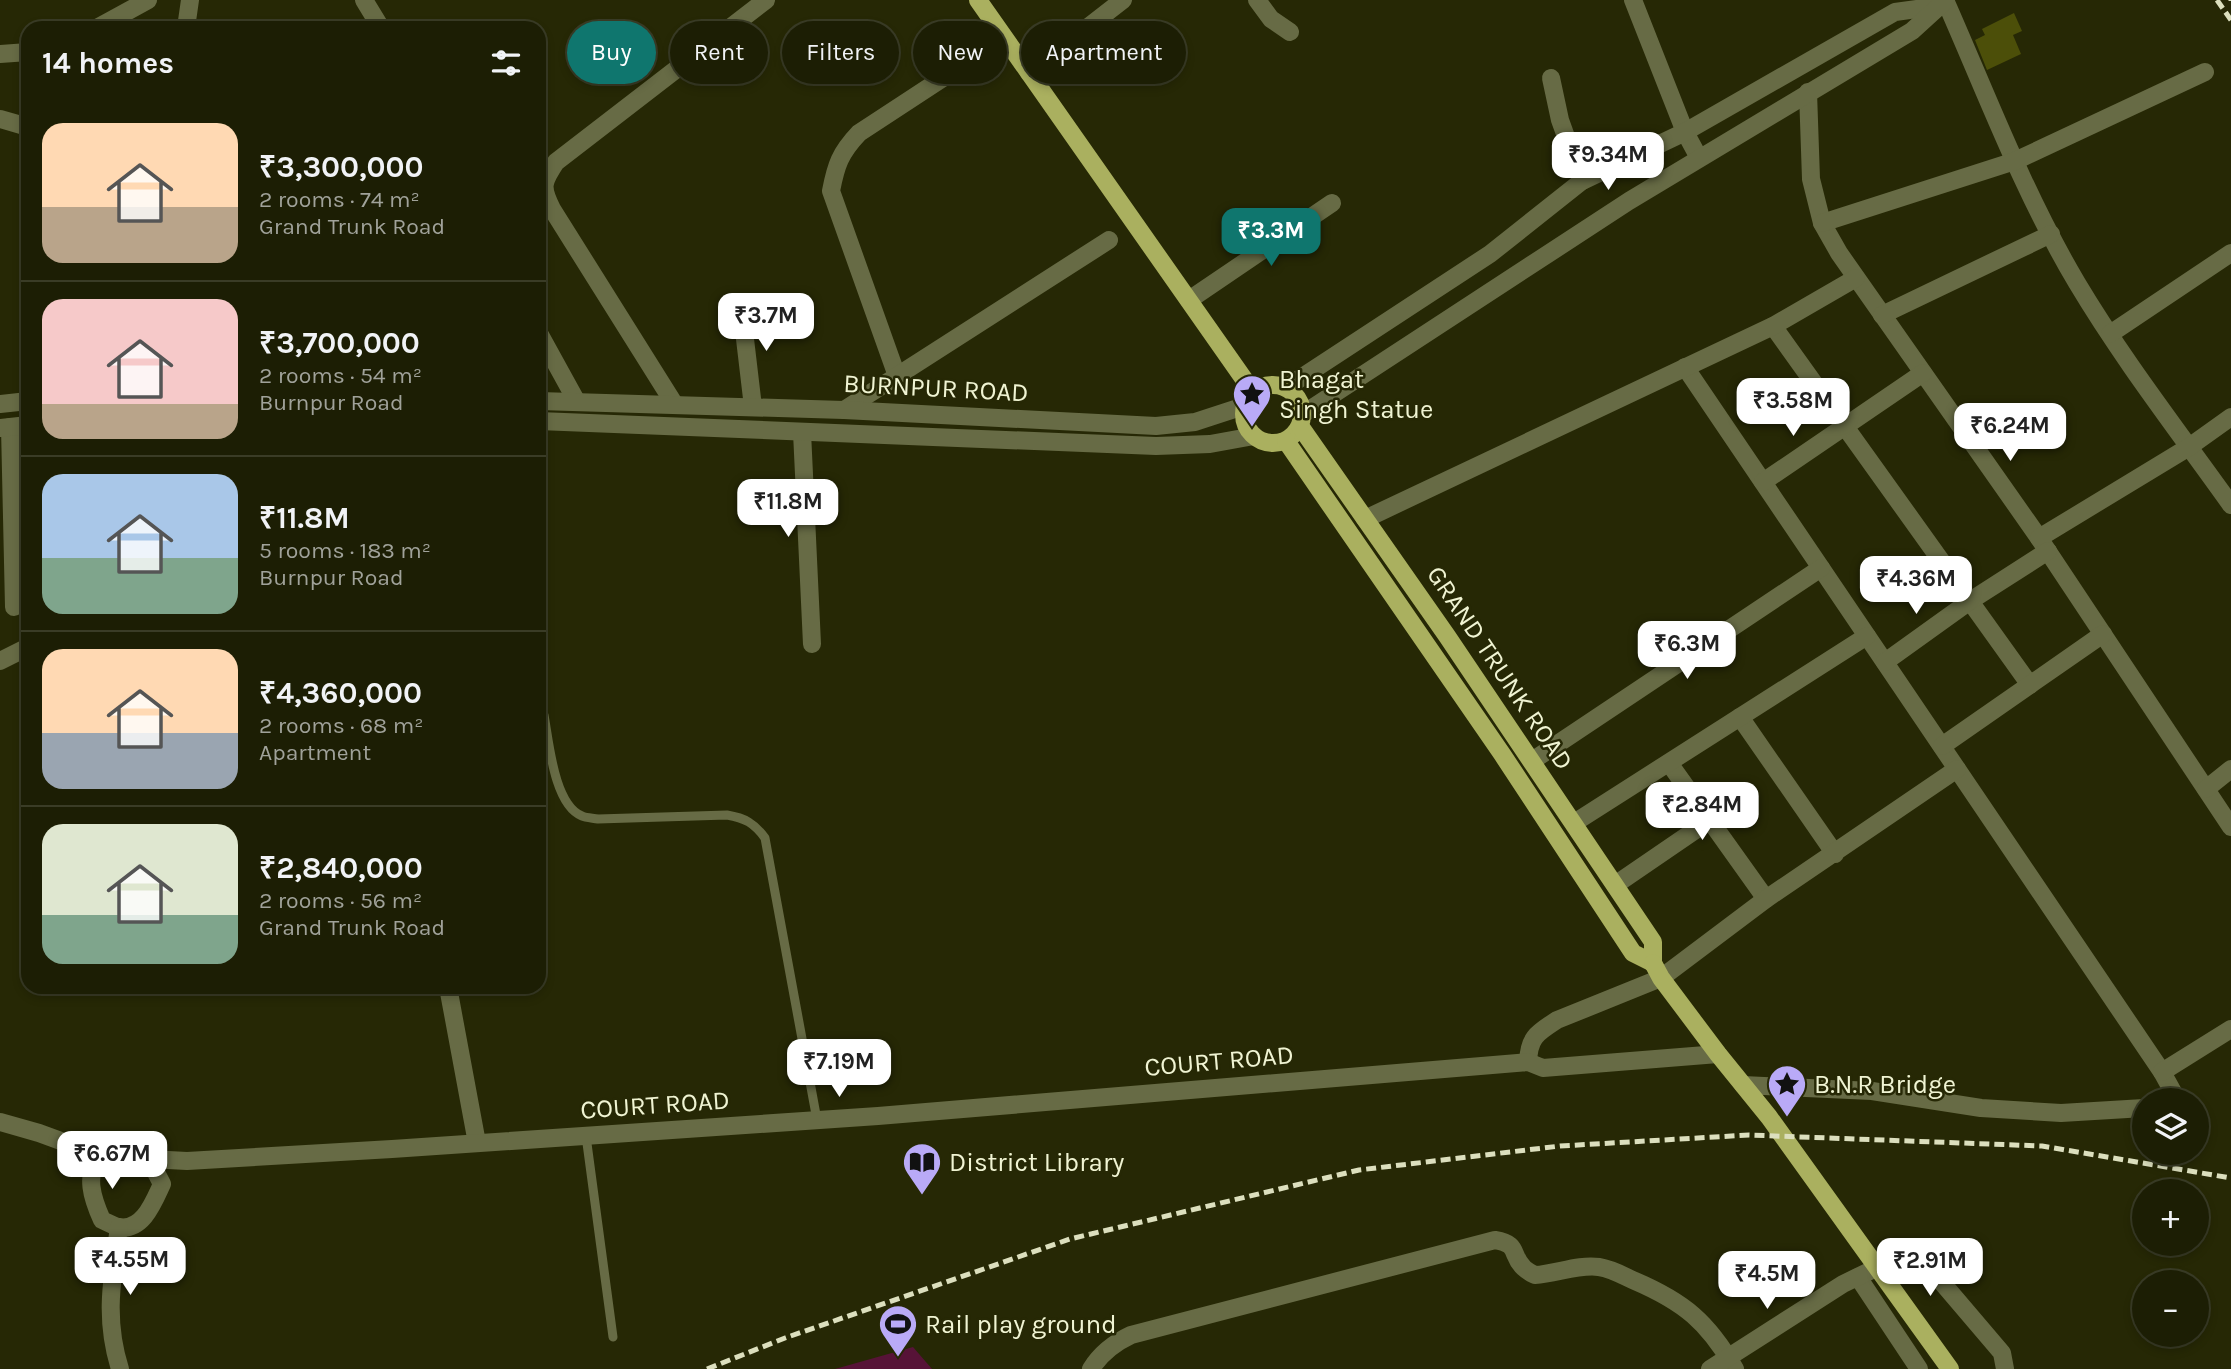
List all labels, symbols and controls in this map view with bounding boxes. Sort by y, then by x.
chip: Buy [567,21,656,84]
chip: Rent [670,21,768,84]
chip: Filters [782,21,899,84]
chip: New [913,21,1007,84]
chip: Apartment [1021,21,1186,84]
icon: filters [487,44,525,82]
text: 14 homes [42,45,174,81]
pin: ₹9.34M [1551,132,1665,192]
text: ₹9.34M [1568,141,1648,168]
text: ₹3,300,000 [259,149,424,185]
icon: home [98,151,182,235]
text: 2 rooms · 74 m² [259,186,420,213]
pin: ₹3.3M [1222,208,1320,268]
text: Grand Trunk Road [259,213,445,240]
text: ₹3.3M [1238,217,1304,244]
pin: ₹3.7M [717,294,815,353]
text: ₹3.7M [734,302,798,329]
text: ₹3,700,000 [259,325,420,361]
icon: home [98,327,182,411]
text: 2 rooms · 54 m² [259,362,422,389]
place label: Bhagat Singh Statue [1279,364,1433,425]
street label: BURNPUR ROAD [843,368,1029,408]
place icon: Bhagat Singh Statue [1231,373,1273,428]
pin: ₹3.58M [1736,378,1850,438]
text: ₹3.58M [1753,387,1833,414]
text: Burnpur Road [259,389,404,416]
pin: ₹6.24M [1953,404,2067,463]
text: ₹6.24M [1970,412,2050,439]
pin: ₹11.8M [731,480,845,539]
text: ₹11.8M [753,488,823,515]
text: ₹11.8M [259,500,350,536]
icon: home [98,502,182,586]
text: 5 rooms · 183 m² [259,537,431,564]
pin: ₹4.36M [1859,556,1973,616]
street label: GRAND TRUNK ROAD [1420,560,1580,776]
text: Burnpur Road [259,564,404,591]
text: ₹4.36M [1876,565,1956,592]
pin: ₹6.3M [1638,622,1736,681]
text: ₹6.3M [1654,630,1720,657]
text: ₹4,360,000 [259,675,422,711]
icon: home [98,677,182,761]
text: 2 rooms · 68 m² [259,712,423,739]
text: Apartment [259,739,371,766]
pin: ₹2.84M [1645,782,1759,842]
text: ₹2.84M [1662,791,1742,818]
text: ₹2,840,000 [259,850,423,886]
icon: home [98,852,182,936]
text: 2 rooms · 56 m² [259,887,422,914]
text: Grand Trunk Road [259,914,445,941]
street label: COURT ROAD [1143,1039,1295,1083]
pin: ₹7.19M [782,1040,896,1099]
text: ₹7.19M [803,1048,875,1075]
place icon: B.N.R Bridge [1766,1063,1808,1118]
place label: B.N.R Bridge [1814,1069,1956,1100]
street label: COURT ROAD [579,1084,731,1126]
map controls [2132,1088,2209,1347]
button: layers [2132,1088,2209,1165]
pin: ₹6.67M [55,1132,169,1191]
text: ₹6.67M [73,1140,151,1167]
library icon: District Library [901,1141,943,1196]
place label: District Library [949,1147,1124,1178]
button: + [2132,1179,2209,1256]
pin: ₹4.55M [73,1238,187,1297]
pin: ₹2.91M [1873,1238,1987,1298]
text: ₹4.55M [91,1246,169,1273]
text: ₹2.91M [1893,1247,1967,1274]
pin: ₹4.5M [1718,1252,1816,1311]
text: ₹4.5M [1734,1260,1800,1287]
button: − [2132,1270,2209,1347]
sports icon: Rail play ground [877,1303,919,1358]
place label: Rail play ground [925,1309,1117,1340]

